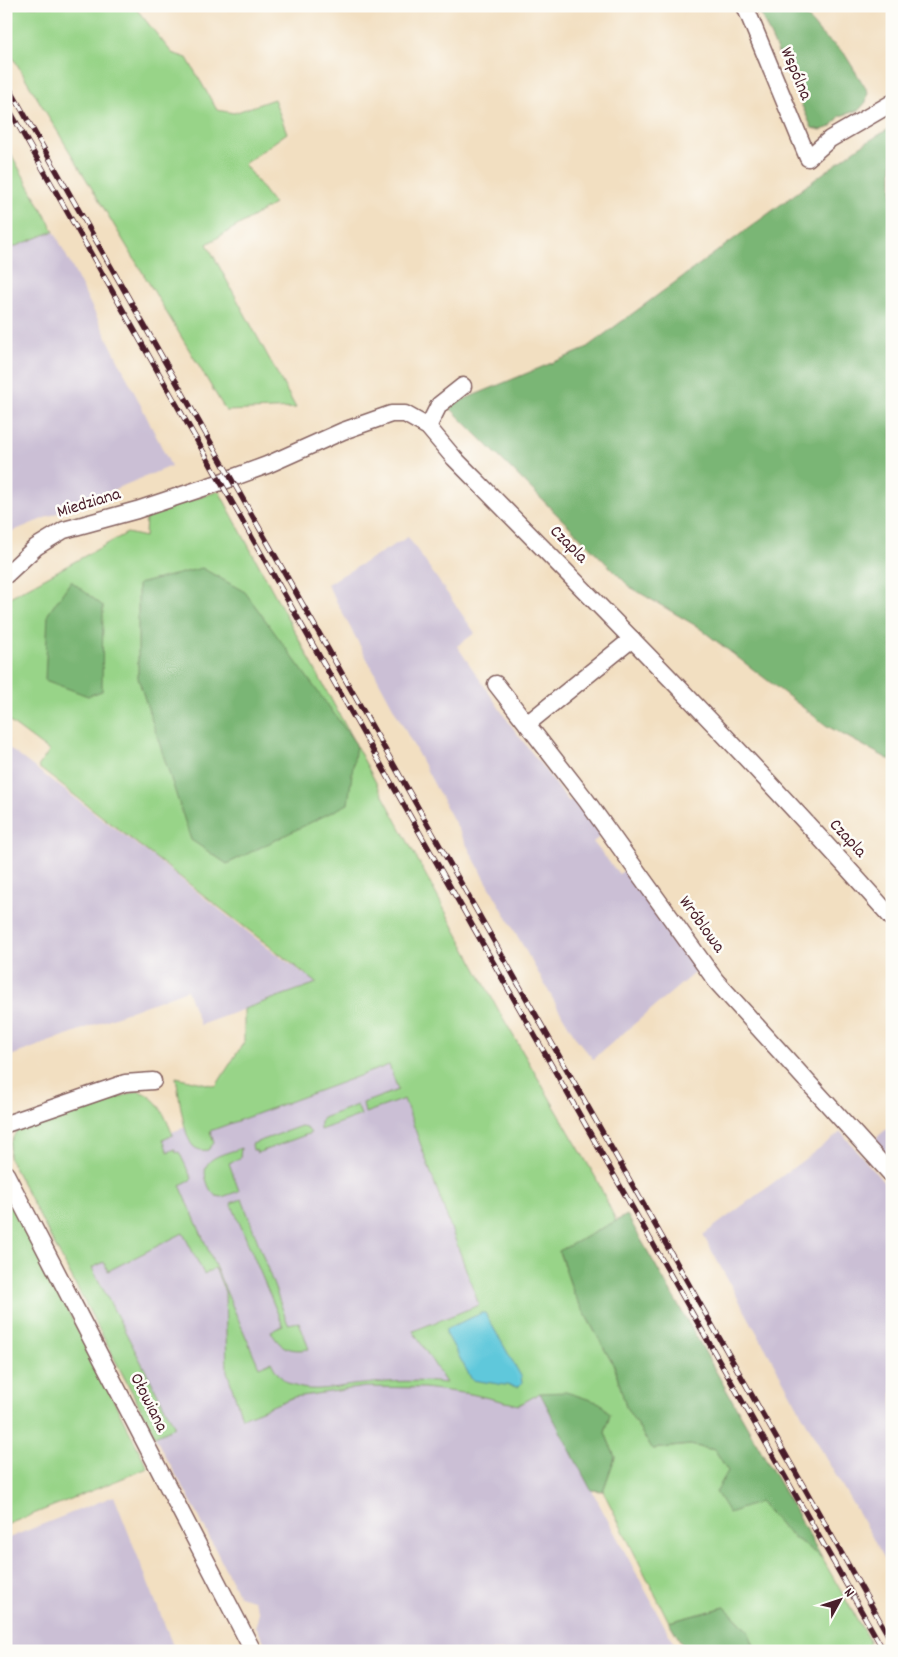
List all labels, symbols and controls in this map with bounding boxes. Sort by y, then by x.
street label: Wspólna [773,44,818,105]
street label: Miedziana [54,482,125,526]
street label: Czapla [543,520,593,570]
street label: Czapla [822,814,872,864]
street label: Wróblowa [672,891,731,959]
street label: Ołowiana [123,1369,174,1437]
north arrow [816,1574,866,1624]
text: N [839,1584,858,1602]

